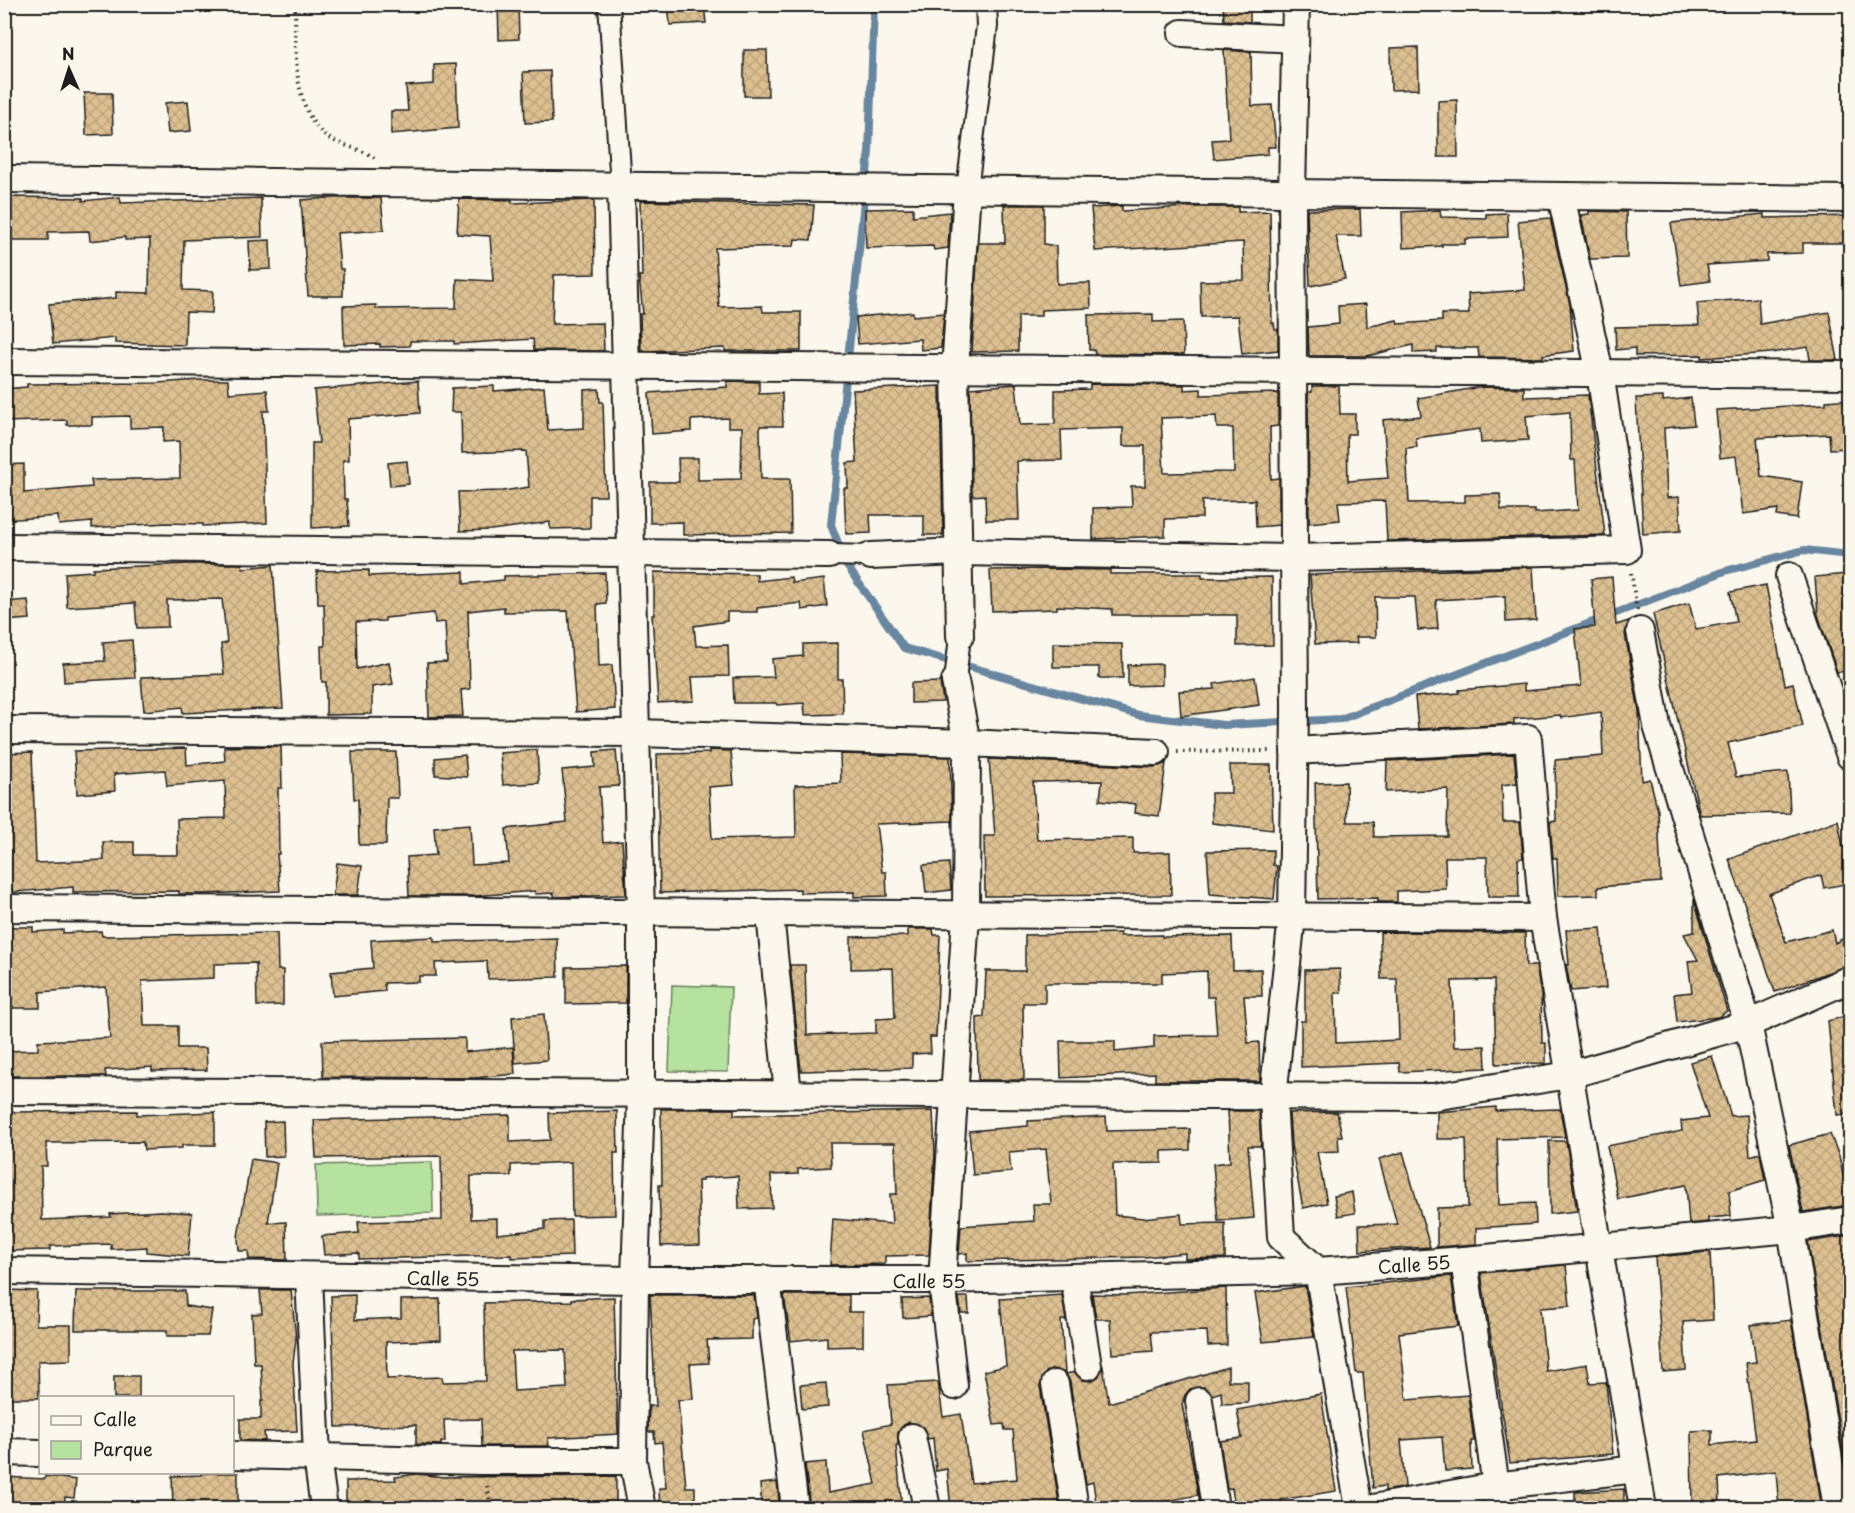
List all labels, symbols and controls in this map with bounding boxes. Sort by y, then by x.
north arrow [39,39,99,99]
text: N [61,41,75,65]
street label: Calle 55 [1377,1248,1451,1280]
street label: Calle 55 [406,1264,480,1292]
street label: Calle 55 [893,1267,965,1294]
legend [39,1396,234,1474]
text: Calle [93,1405,137,1432]
text: Parque [93,1435,153,1462]

